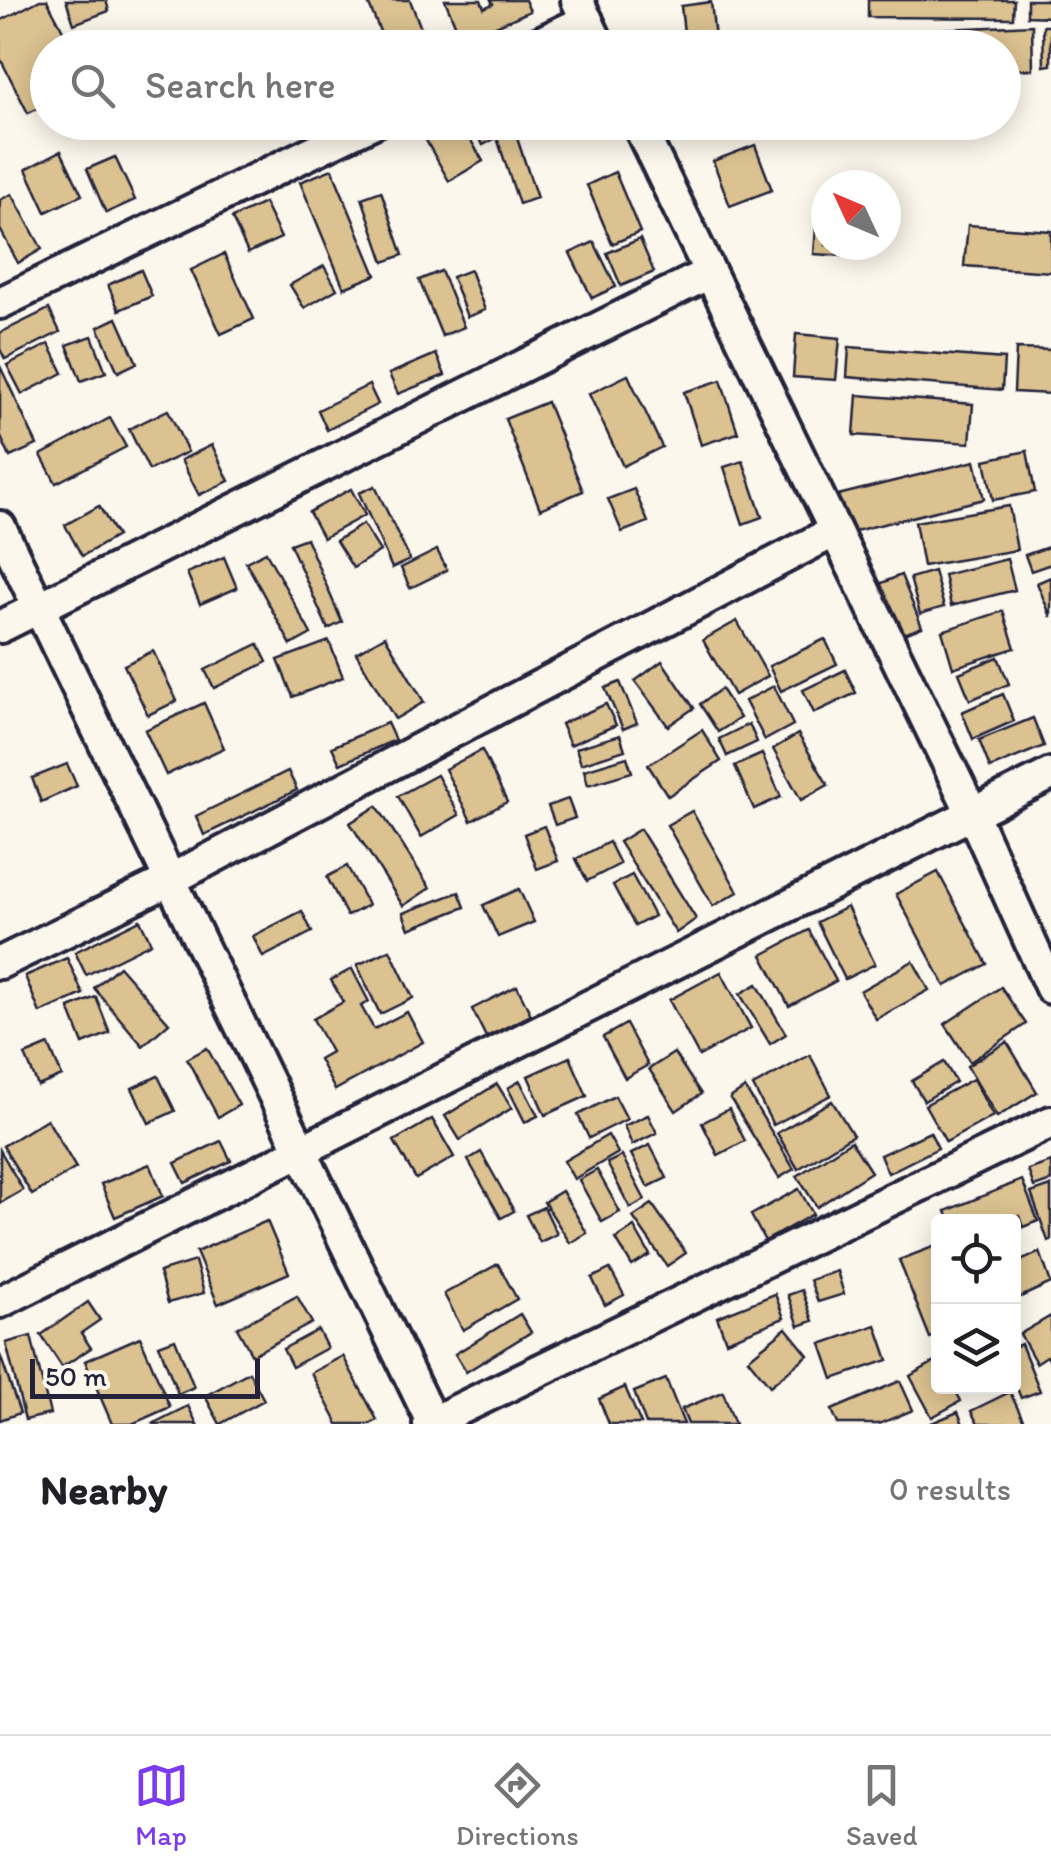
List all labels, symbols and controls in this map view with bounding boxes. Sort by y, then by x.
search box [30,30,1021,140]
icon: search [65,58,120,113]
text: Search here [145,62,336,108]
north arrow [811,170,901,260]
map controls [931,1214,1021,1394]
button: locate [931,1214,1021,1304]
button: layers [931,1304,1021,1394]
scale bar [30,1354,260,1398]
text: 50 m [45,1359,107,1393]
text: Nearby [40,1464,167,1515]
text: 0 results [889,1470,1011,1508]
tab: Map [134,1758,189,1852]
tab: Directions [456,1758,579,1852]
tab: Saved [846,1758,917,1852]

